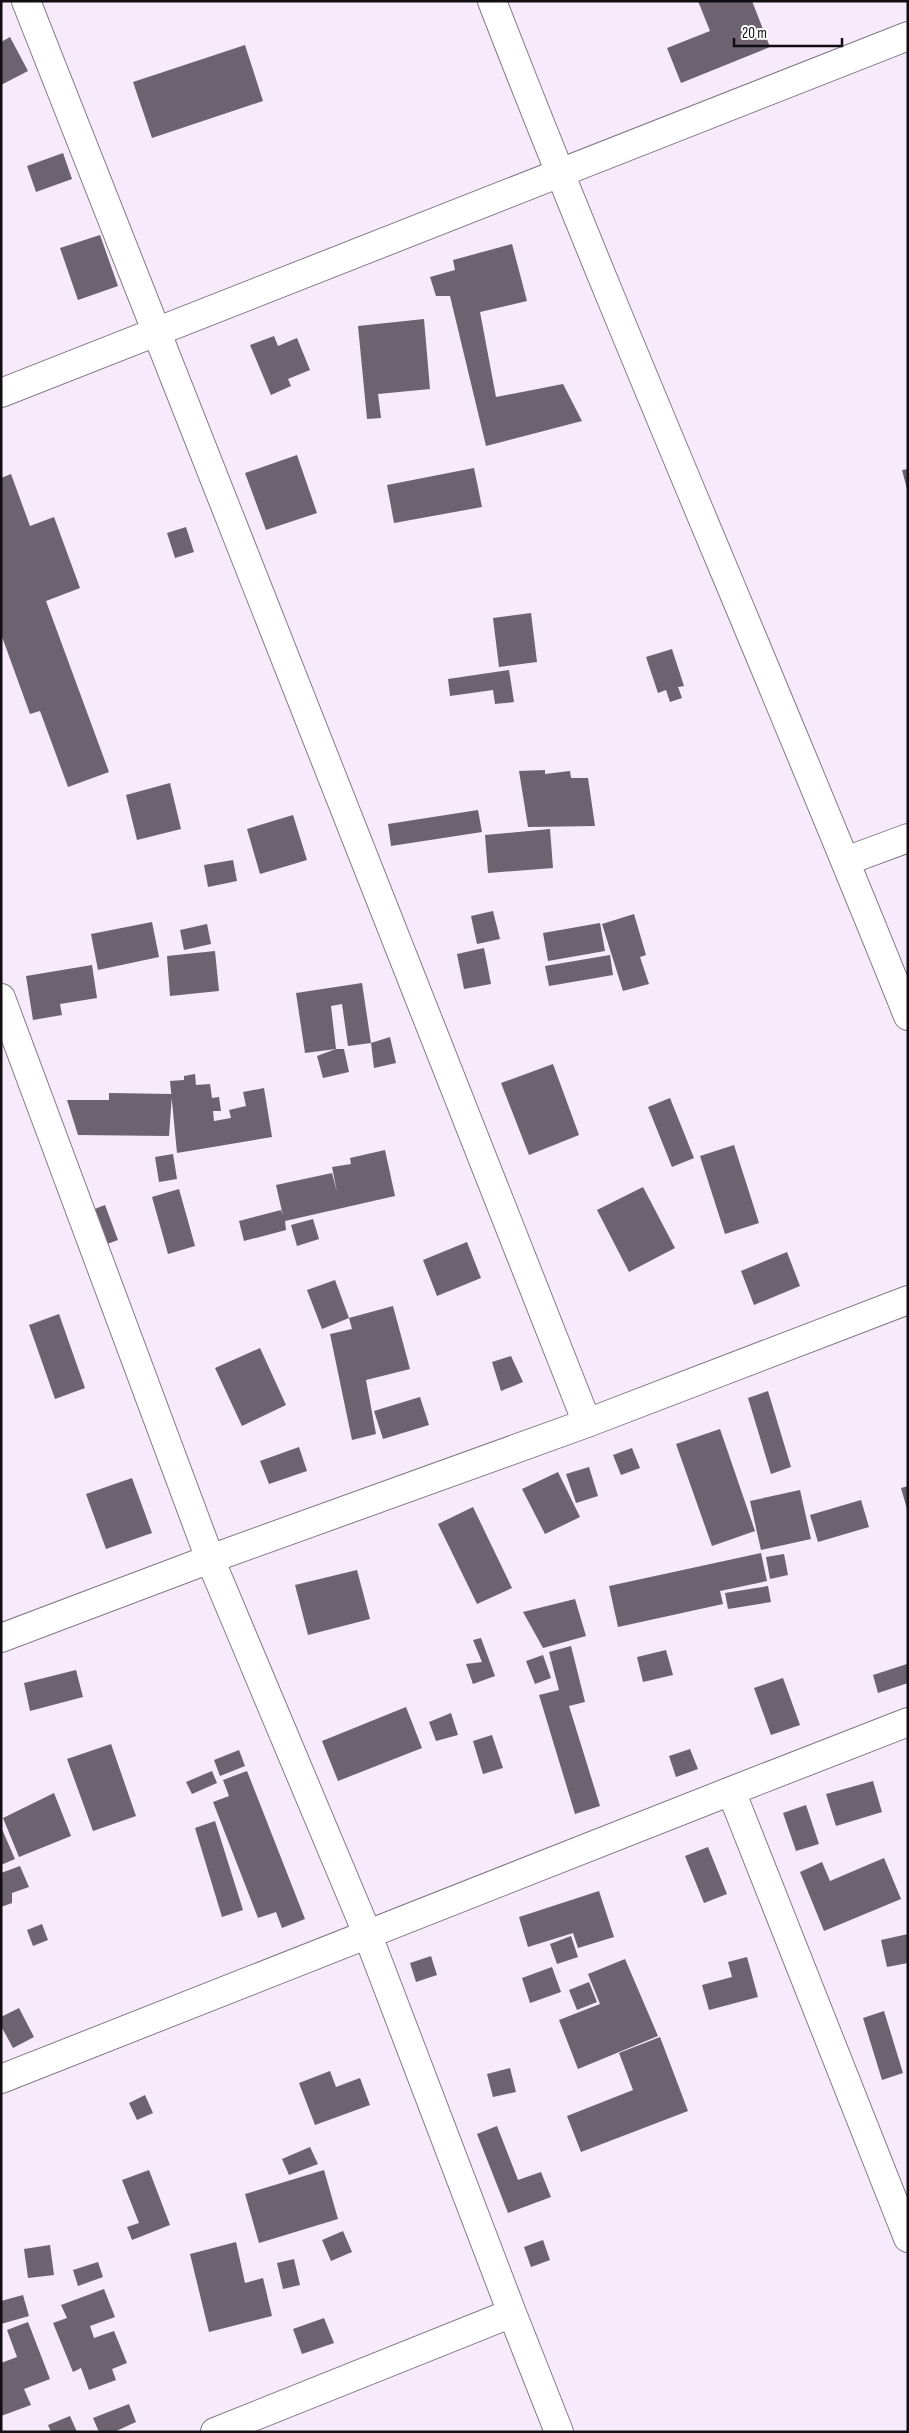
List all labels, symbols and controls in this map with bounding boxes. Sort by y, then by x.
scale bar [734,15,842,47]
text: 20 m [742,24,767,43]

